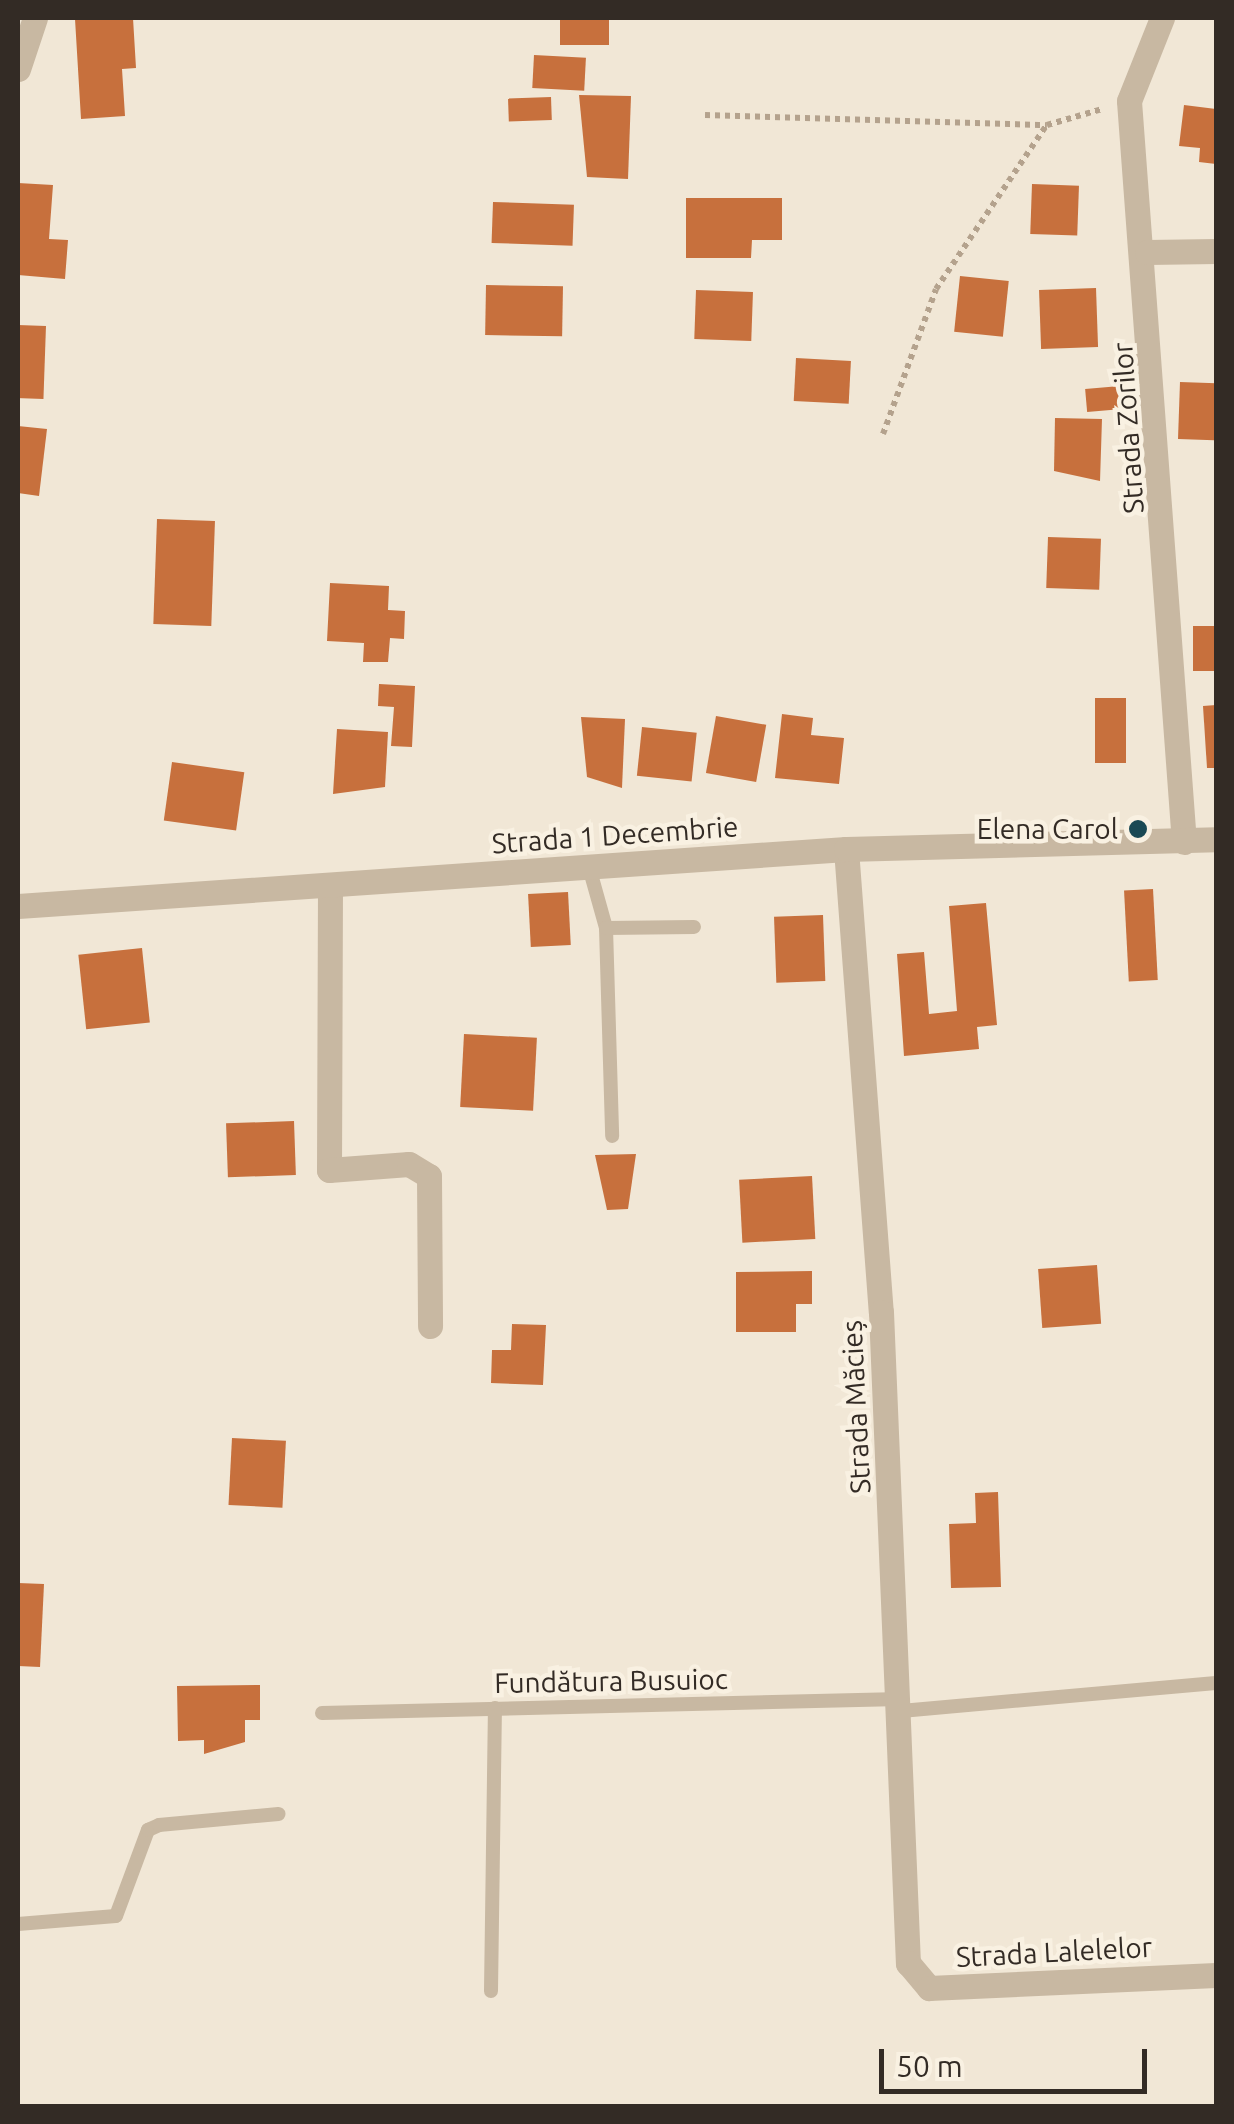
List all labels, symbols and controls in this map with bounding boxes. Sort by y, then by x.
street label: Strada Zorilor [1105,341,1151,515]
street label: Strada 1 Decembrie [491,810,739,860]
place label: Elena Carol [977,812,1118,846]
marker: Elena Carol [1127,818,1149,840]
street label: Strada Măcieș [835,1319,877,1495]
street label: Fundătura Busuioc [494,1662,728,1700]
street label: Strada Lalelelor [955,1930,1153,1974]
scale bar [884,2029,1152,2091]
text: 50 m [896,2049,963,2083]

